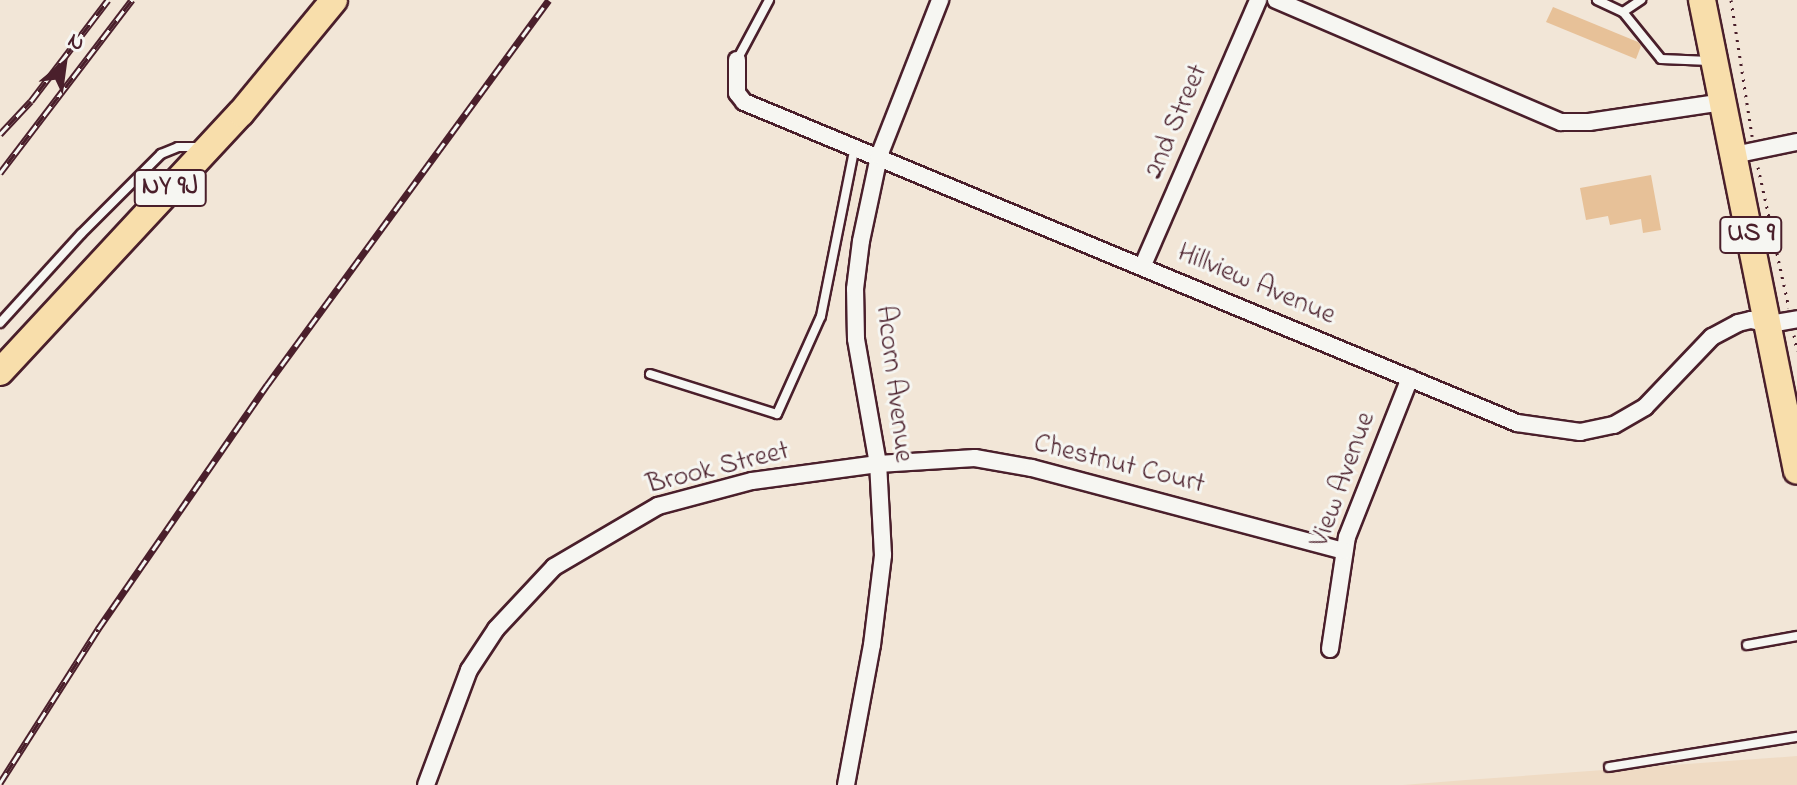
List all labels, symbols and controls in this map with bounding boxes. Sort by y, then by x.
north arrow [24,24,104,104]
text: N [61,25,90,61]
street label: 2nd Street [1138,60,1216,184]
road number: NY 9J [132,166,208,210]
road number: US 9 [1719,213,1783,257]
street label: Hillview Avenue [1172,237,1340,333]
street label: Acorn Avenue [867,304,919,464]
street label: View Avenue [1304,408,1384,552]
street label: Chestnut Court [1030,428,1208,502]
street label: Brook Street [643,435,793,503]

